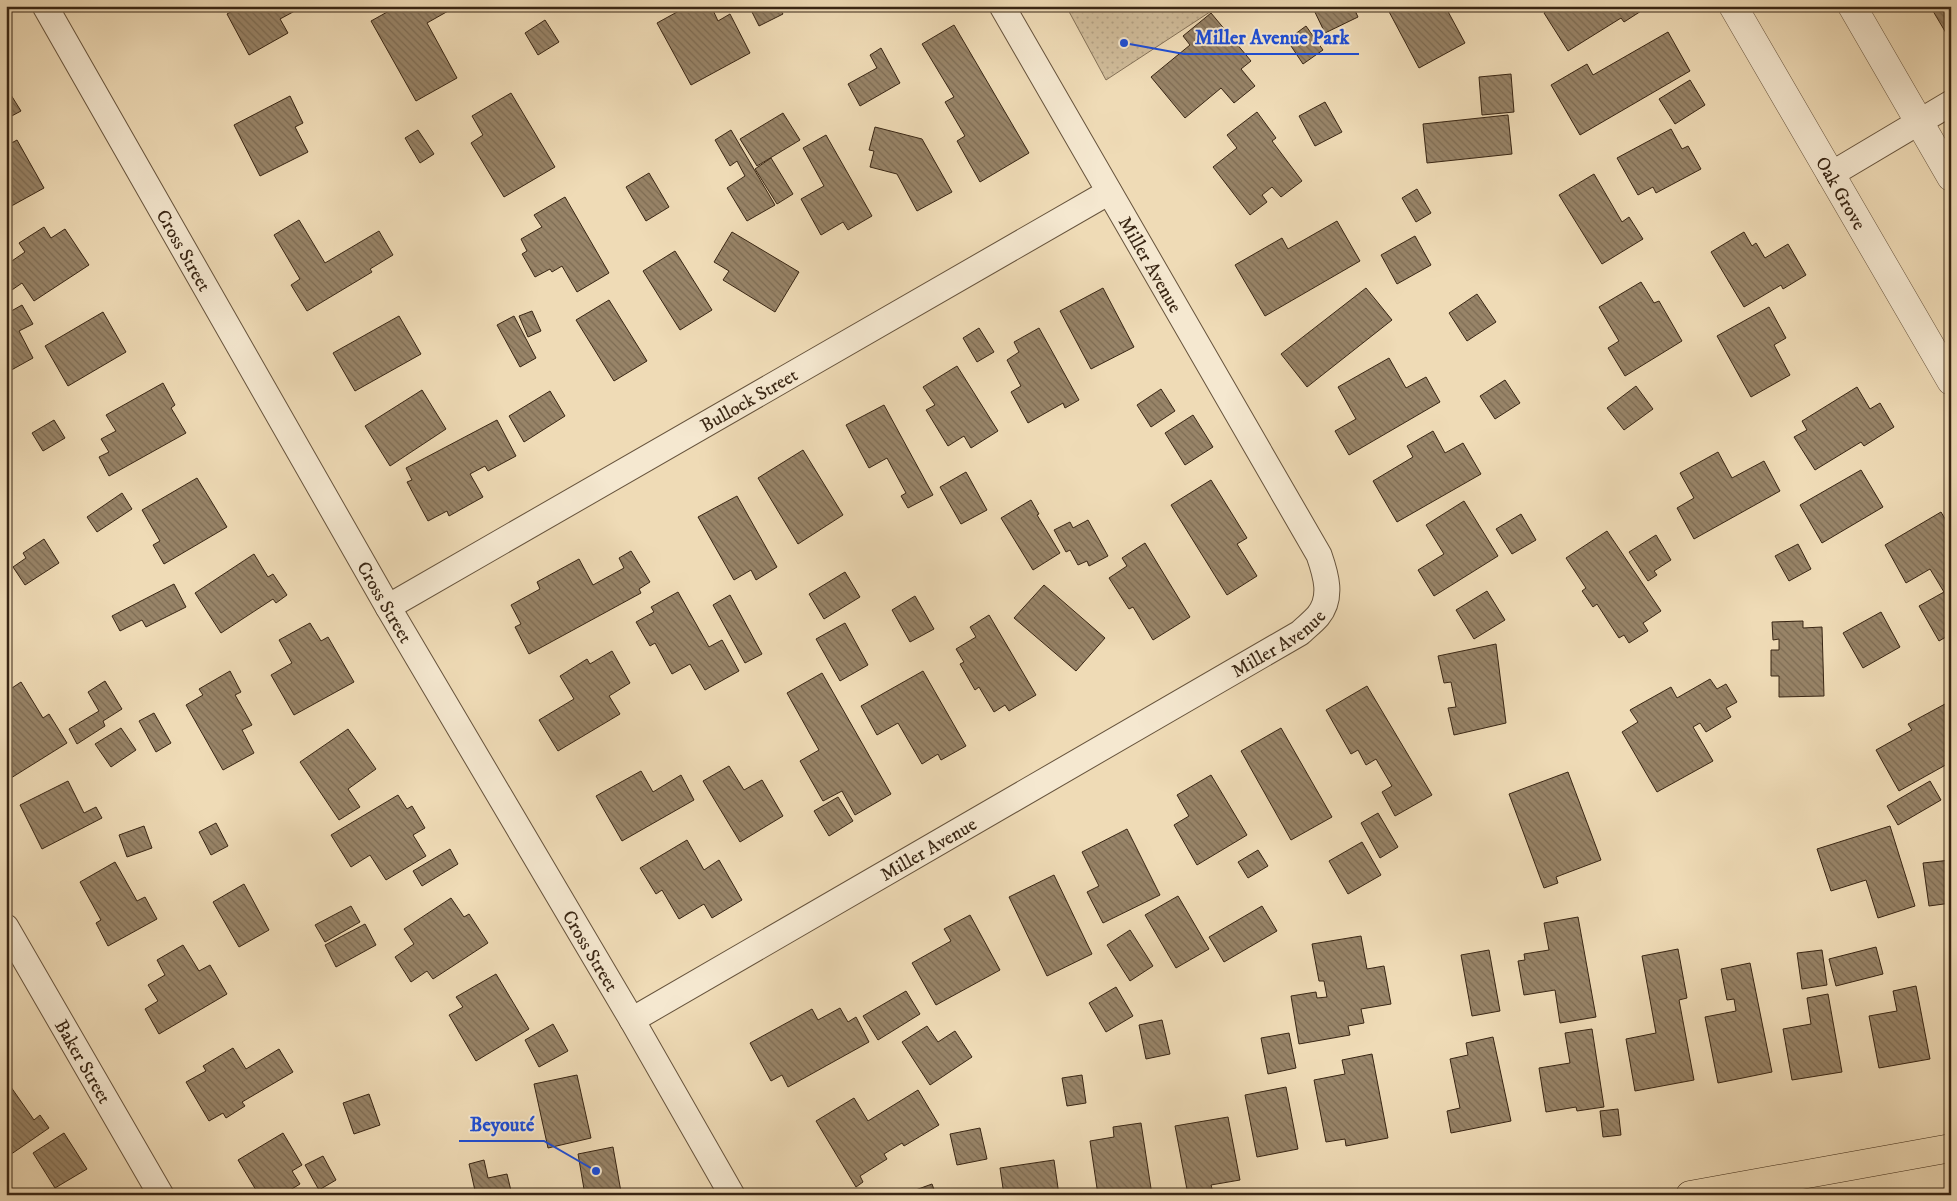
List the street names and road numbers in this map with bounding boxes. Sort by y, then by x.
street label: Oak Grove [1810,153,1871,234]
street label: Cross Street [151,206,215,296]
street label: Miller Avenue [1113,212,1187,317]
street label: Bullock Street [697,364,802,438]
street label: Cross Street [351,557,417,647]
street label: Miller Avenue [1228,606,1331,683]
street label: Miller Avenue [876,813,981,887]
street label: Cross Street [557,906,623,996]
street label: Baker Street [49,1016,116,1108]

